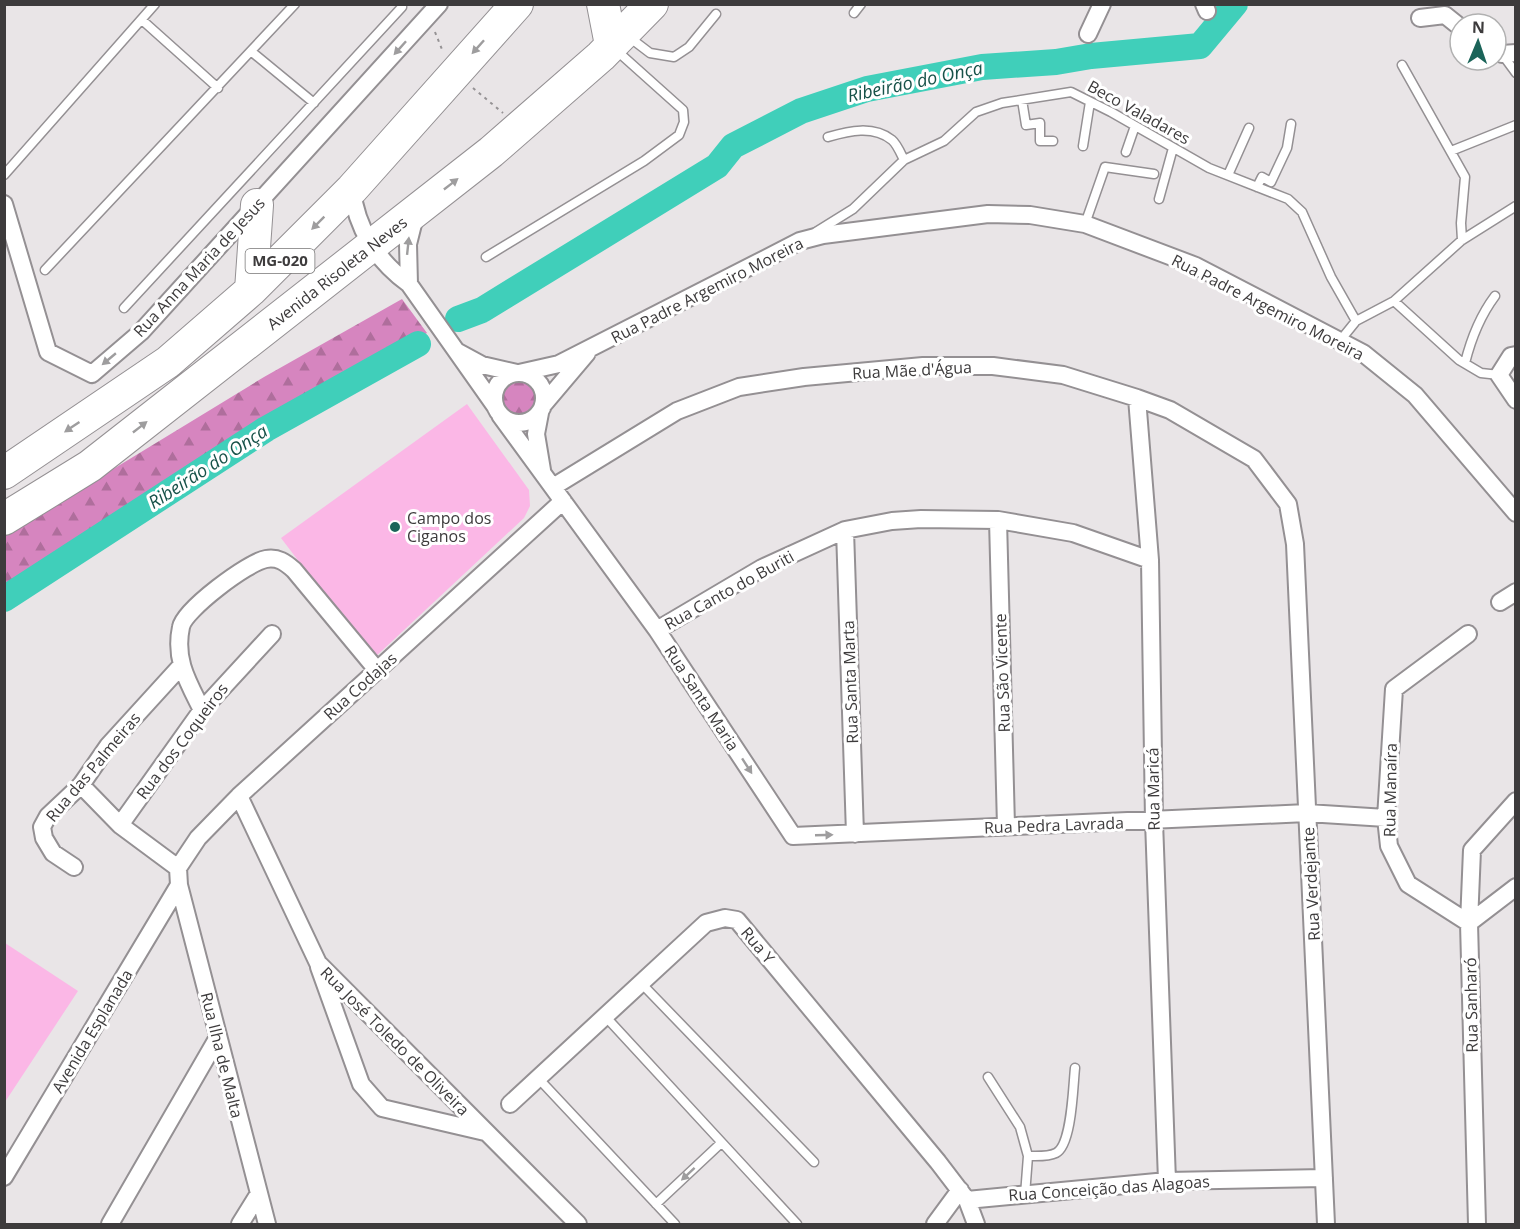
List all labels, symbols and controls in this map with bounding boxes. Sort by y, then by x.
north arrow [1448,12,1508,72]
text: N [1472,16,1485,38]
one-way arrow [471,40,485,54]
one-way arrow [393,41,407,56]
water label: Ribeirão do Onça [845,55,985,107]
street label: Beco Valadares [1084,75,1194,149]
one-way arrow [443,178,458,190]
street label: Rua Anna Maria de Jesus [128,192,270,342]
street label: Avenida Risoleta Neves [262,211,412,335]
one-way arrow [311,215,325,230]
street label: Rua Padre Argemiro Moreira [607,232,807,348]
one-way arrow [404,237,413,256]
road number: MG-020 [246,249,314,273]
street label: Rua Padre Argemiro Moreira [1168,249,1368,365]
one-way arrow [101,353,117,366]
street label: Rua Mãe d'Água [852,356,972,384]
water label: Ribeirão do Onça [143,419,272,514]
one-way arrow [64,421,80,432]
one-way arrow [132,421,148,434]
place label: Campo dos Ciganos [407,507,491,547]
marker: Campo dos Ciganos [388,520,402,534]
street label: Rua Canto do Buriti [660,545,798,635]
street label: Rua São Vicente [989,613,1015,733]
street label: Rua Santa Marta [837,620,863,744]
street label: Rua Santa Maria [660,641,744,755]
street label: Rua Codajas [319,647,401,725]
street label: Rua dos Coqueiros [131,678,233,804]
street label: Rua das Palmeiras [41,708,145,826]
street label: Rua Manaíra [1378,743,1402,837]
street label: Rua Maricá [1141,747,1165,831]
one-way arrow [741,758,753,774]
street label: Rua Pedra Lavrada [984,812,1124,838]
street label: Rua Verdejante [1297,826,1325,941]
one-way arrow [814,830,833,840]
street label: Rua Y [736,922,780,968]
street label: Rua Sanharó [1459,957,1483,1053]
street label: Rua José Toledo de Oliveira [316,962,474,1120]
street label: Avenida Esplanada [46,965,138,1097]
street label: Rua Ilha de Malta [196,990,248,1120]
one-way arrow [682,1166,696,1180]
street label: Rua Conceição das Alagoas [1008,1170,1210,1206]

